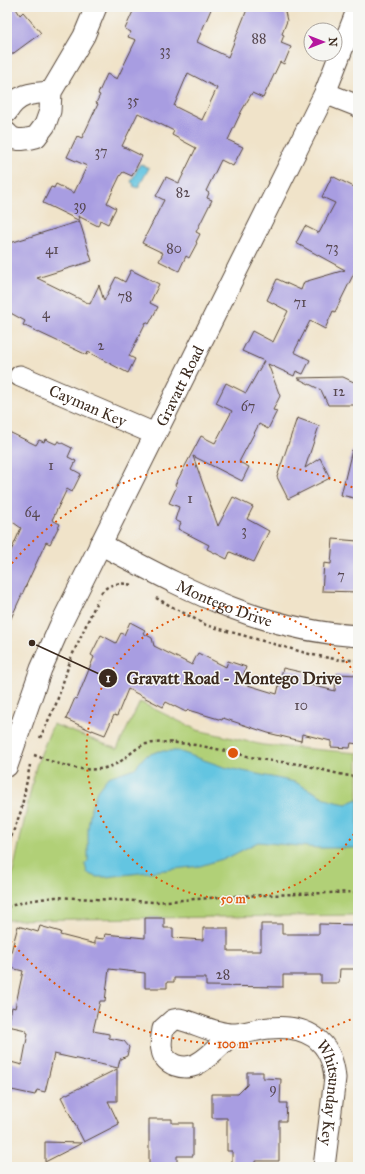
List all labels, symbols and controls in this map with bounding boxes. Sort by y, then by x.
north arrow [303,22,343,62]
house number: 88 [252,30,266,47]
text: N [326,37,339,47]
house number: 33 [159,42,171,59]
house number: 35 [127,92,140,109]
house number: 37 [94,143,108,160]
house number: 82 [176,184,190,201]
house number: 39 [73,197,87,214]
house number: 73 [325,239,339,256]
house number: 80 [166,240,182,257]
house number: 41 [45,241,59,258]
house number: 78 [118,288,132,305]
house number: 71 [293,294,307,311]
house number: 4 [42,305,51,322]
house number: 2 [98,337,105,354]
street label: Gravatt Road [151,342,207,429]
street label: Cayman Key [46,380,130,430]
house number: 12 [333,383,345,400]
house number: 67 [241,398,255,415]
house number: 1 [48,457,54,474]
house number: 1 [187,490,193,507]
house number: 64 [25,504,41,521]
house number: 3 [241,522,247,539]
house number: 7 [337,567,345,584]
street label: Montego Drive [173,575,275,630]
callout: Gravatt Road - Montego Drive [98,664,349,693]
text: Gravatt Road - Montego Drive [126,668,342,689]
text: 1 [106,671,111,685]
house number: 10 [294,697,308,714]
centre of rings [226,746,240,760]
text: 50 m [220,892,247,906]
house number: 28 [216,966,230,983]
street label: Whitsunday Key [313,1036,345,1147]
text: 100 m [217,1037,250,1051]
house number: 9 [269,1080,277,1097]

